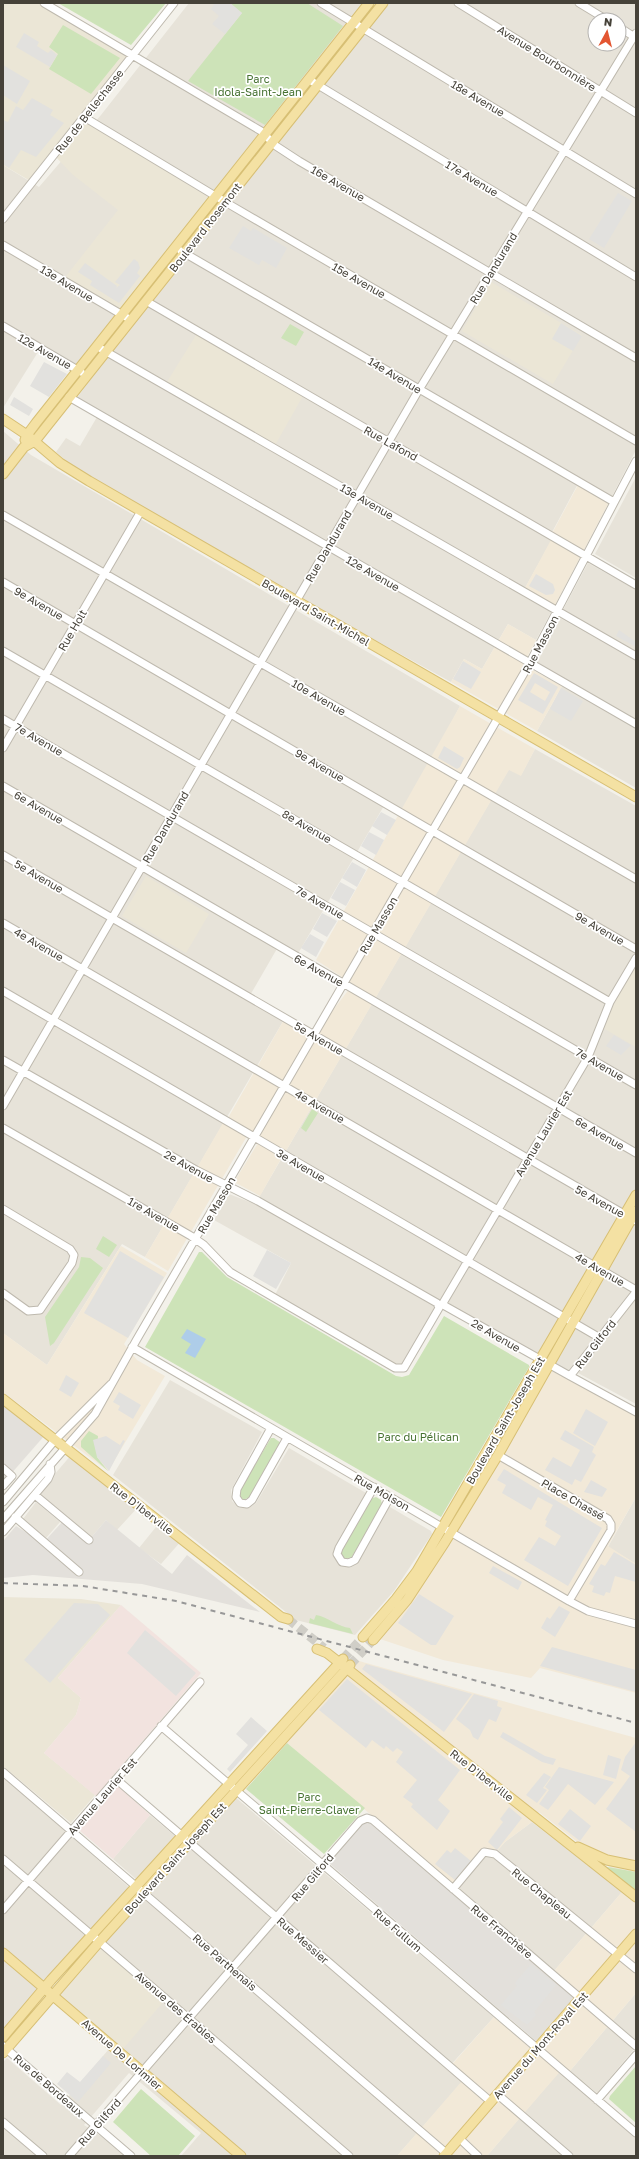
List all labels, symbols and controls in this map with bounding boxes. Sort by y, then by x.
north arrow [587,12,627,52]
text: N [603,15,613,29]
street label: Avenue Bourbonnière [496,22,598,94]
street label: Rue de Bellechasse [52,66,126,156]
park label: Parc Idola-Saint-Jean [214,72,302,98]
street label: 18e Avenue [449,77,507,119]
street label: 17e Avenue [443,157,501,199]
street label: 16e Avenue [309,162,367,204]
street label: Boulevard Rosemont [166,180,244,274]
street label: Rue Dandurand [467,230,519,306]
street label: 15e Avenue [330,259,388,301]
street label: 13e Avenue [38,262,96,304]
street label: 12e Avenue [16,330,74,372]
street label: 14e Avenue [366,354,424,396]
street label: Rue Lafond [362,423,420,463]
street label: 13e Avenue [338,480,396,522]
street label: Rue Dandurand [302,508,354,584]
street label: 12e Avenue [344,552,402,594]
street label: Boulevard Saint-Michel [260,576,373,648]
street label: 9e Avenue [12,584,66,622]
street label: Rue Holt [55,607,89,653]
street label: Rue Masson [519,613,561,675]
street label: 10e Avenue [290,676,348,718]
street label: 7e Avenue [12,720,66,758]
street label: 9e Avenue [293,746,347,784]
street label: 6e Avenue [12,788,66,826]
street label: Rue Dandurand [139,789,191,865]
street label: 8e Avenue [280,807,334,845]
street label: 5e Avenue [12,857,66,895]
street label: 7e Avenue [293,883,347,921]
street label: Rue Masson [356,894,400,956]
street label: 9e Avenue [573,909,627,947]
street label: 4e Avenue [12,925,66,963]
street label: 6e Avenue [292,951,346,989]
street label: 5e Avenue [292,1019,346,1057]
street label: 7e Avenue [573,1045,627,1083]
street label: 4e Avenue [293,1087,347,1125]
street label: Avenue Laurier Est [512,1087,574,1179]
street label: 6e Avenue [573,1114,627,1152]
street label: 3e Avenue [274,1146,328,1184]
street label: 2e Avenue [162,1147,216,1185]
street label: Rue Masson [194,1174,238,1236]
street label: 5e Avenue [573,1182,627,1220]
street label: 1re Avenue [126,1194,182,1234]
street label: 4e Avenue [573,1250,627,1288]
street label: 2e Avenue [469,1316,523,1354]
street label: Rue Gilford [572,1317,618,1371]
street label: Boulevard Saint-Joseph Est [463,1354,547,1486]
park label: Parc du Pélican [377,1430,459,1443]
street label: Rue Molson [352,1471,412,1513]
street label: Place Chassé [539,1476,607,1522]
street label: Rue D'Iberville [108,1479,176,1537]
street label: Rue D'Iberville [448,1746,516,1804]
street label: Avenue Laurier Est [65,1755,139,1837]
park label: Parc Saint-Pierre-Claver [259,1790,360,1816]
street label: Boulevard Saint-Joseph Est [122,1800,228,1916]
street label: Rue Gilford [288,1850,336,1904]
street label: Rue Chapleau [510,1865,574,1921]
street label: Rue Franchère [469,1901,535,1961]
street label: Rue Fullum [371,1906,425,1954]
street label: Rue Messier [275,1914,332,1966]
street label: Rue Parthenais [190,1931,260,1993]
street label: Avenue des Érables [133,1968,219,2046]
street label: Avenue du Mont-Royal Est [490,1989,590,2101]
street label: Avenue De Lorimier [79,2016,165,2093]
street label: Rue de Bordeaux [11,2051,87,2119]
street label: Rue Gilford [75,2096,123,2148]

